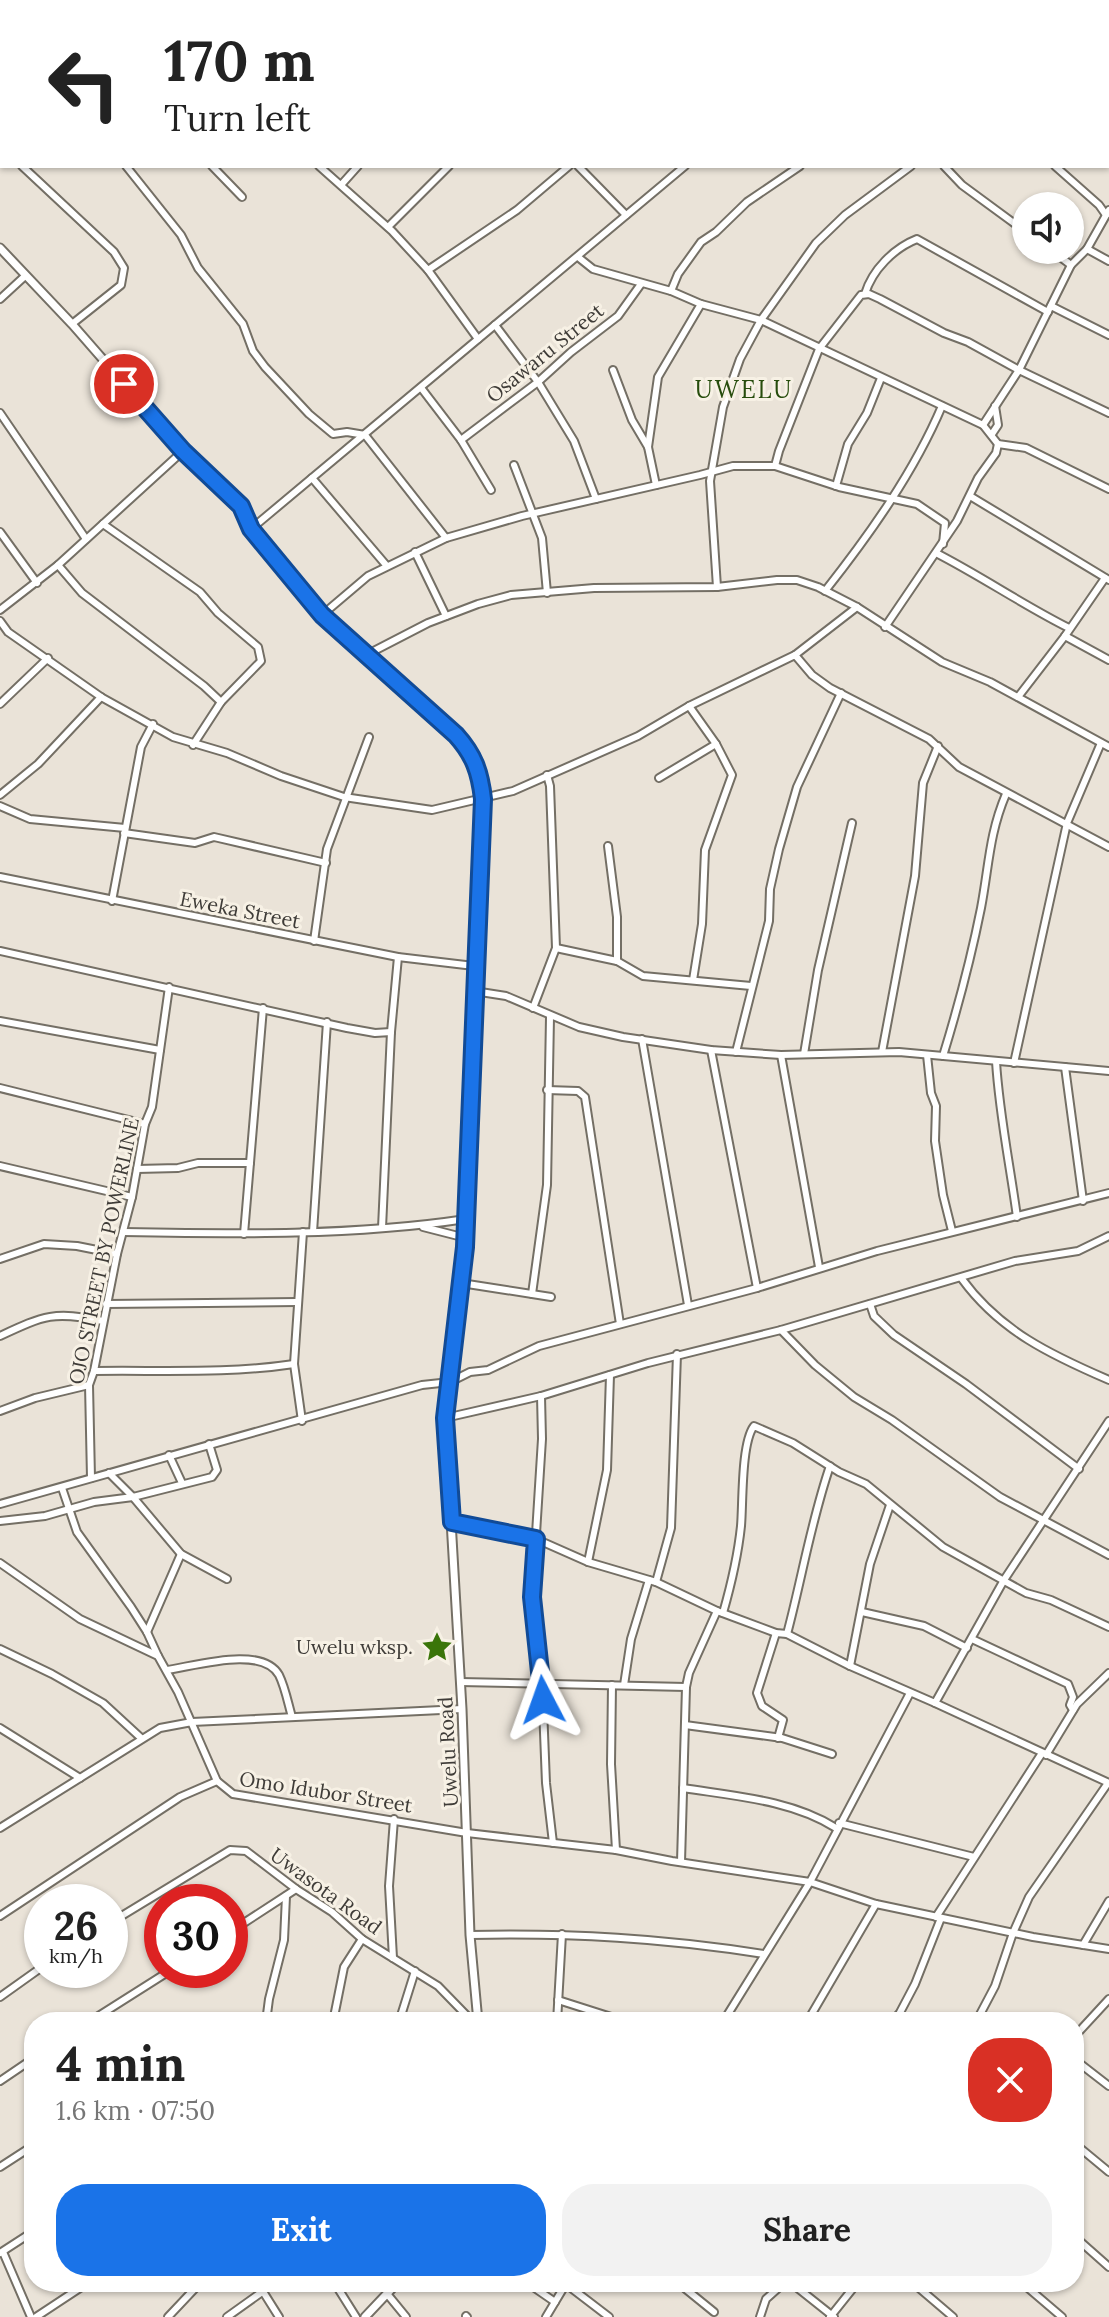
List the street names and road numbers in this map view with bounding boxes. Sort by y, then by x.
street label: Osawaru Street [481,297,609,408]
street label: Eweka Street [178,886,303,933]
street label: OJO STREET BY POWERLINE [63,1115,144,1387]
street label: Uwelu Road [432,1696,463,1808]
street label: Omo Idubor Street [238,1765,415,1818]
street label: Uwasota Road [266,1842,387,1939]

